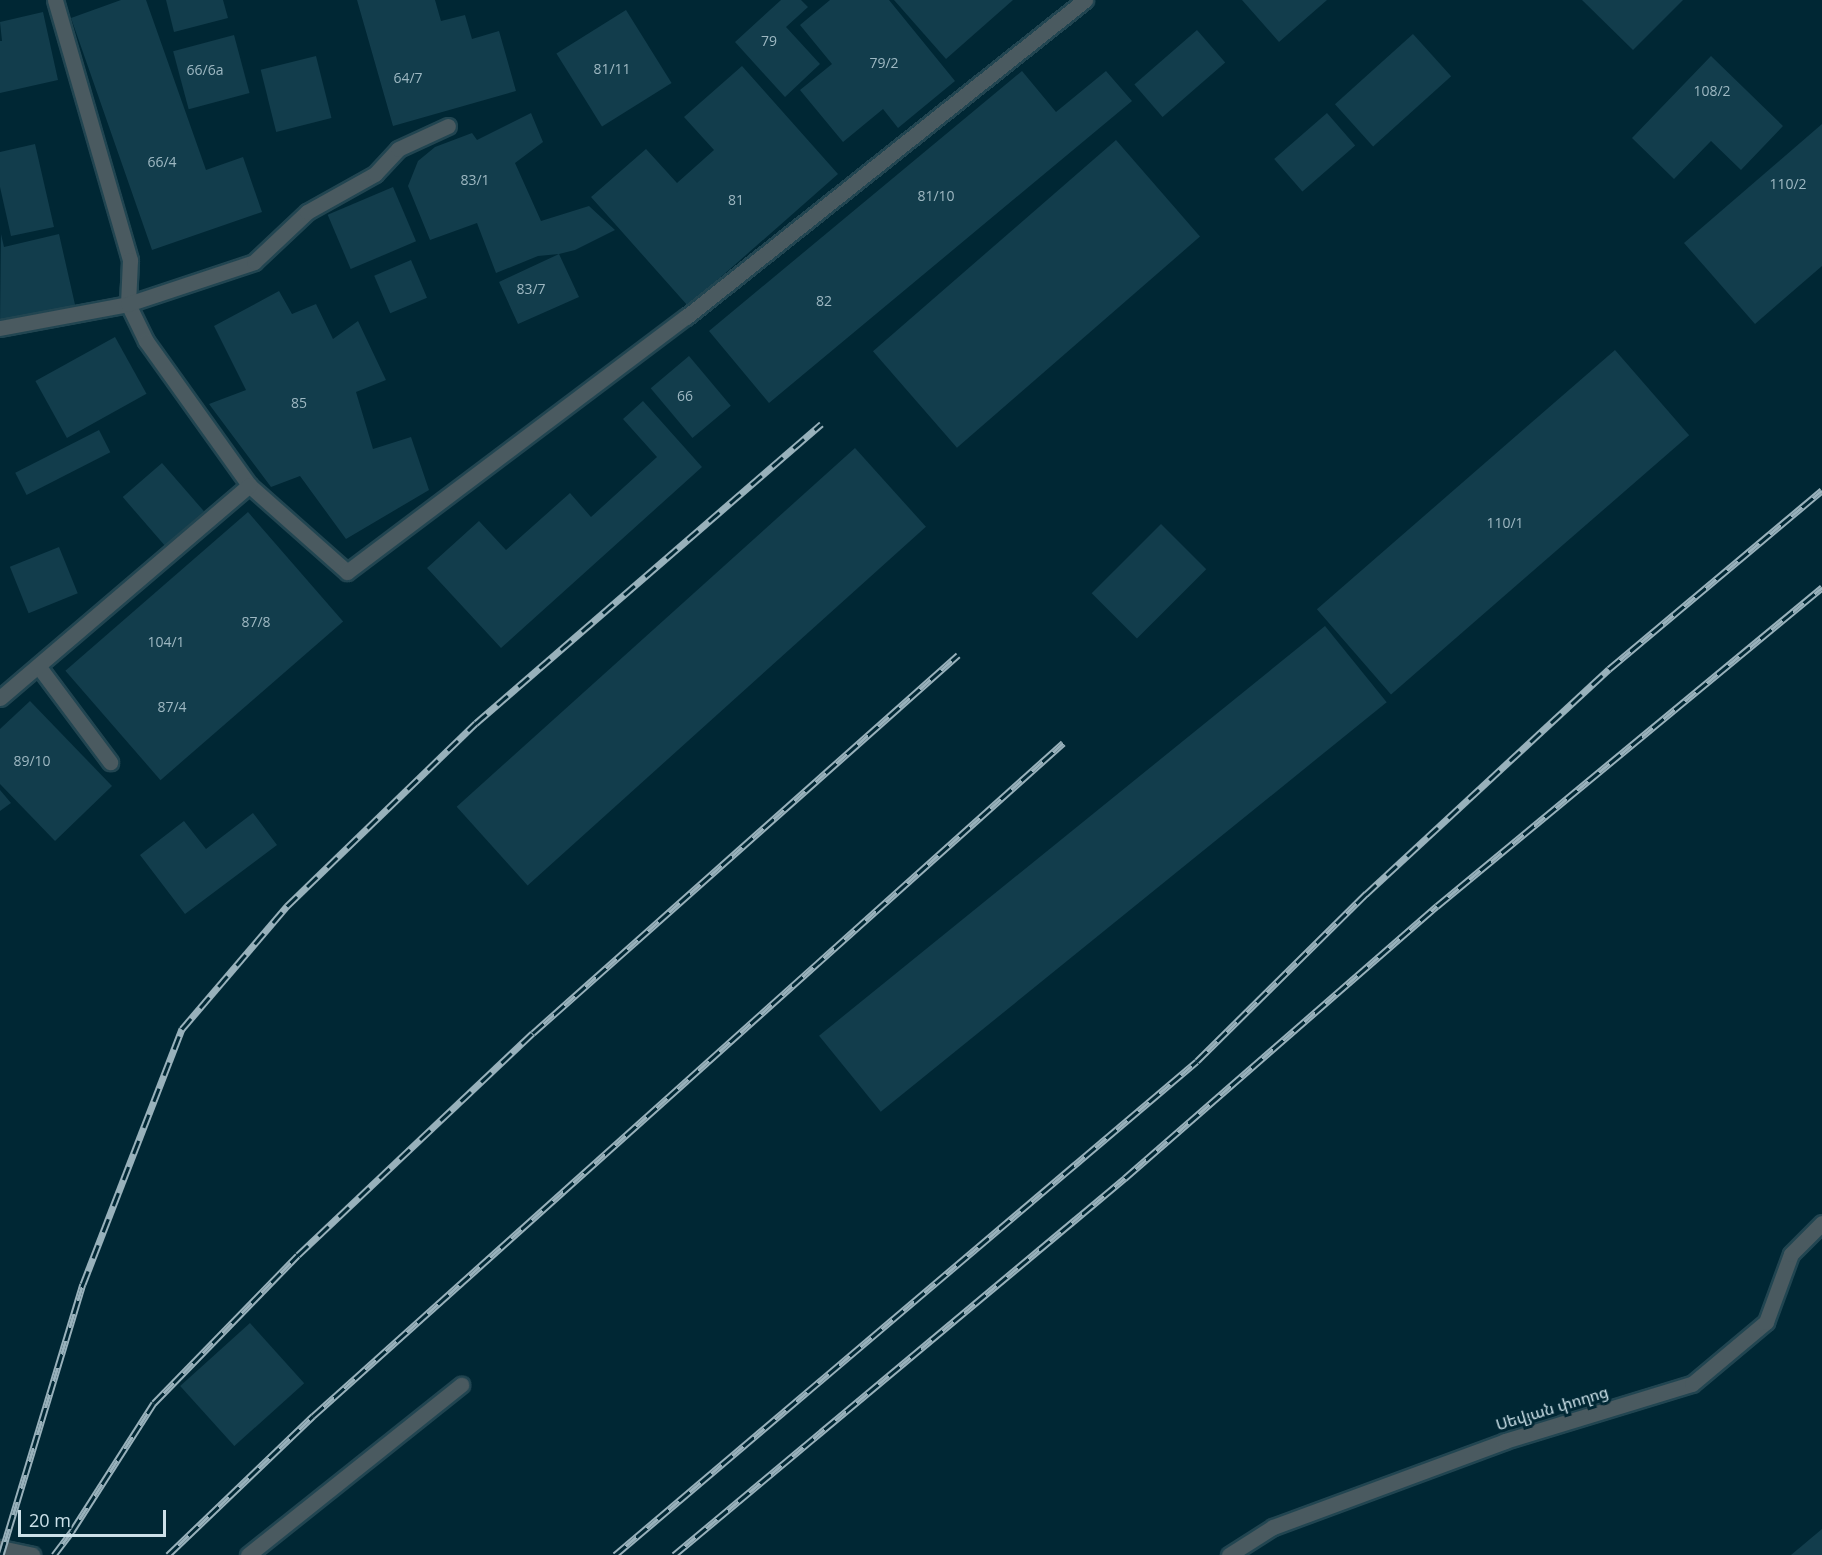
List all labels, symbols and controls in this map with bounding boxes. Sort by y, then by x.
house number: 79 [761,33,777,49]
house number: 79/2 [869,55,899,71]
house number: 81/11 [593,61,631,77]
house number: 66/6a [187,62,223,78]
house number: 64/7 [393,70,423,86]
house number: 108/2 [1693,83,1731,99]
house number: 66/4 [147,154,177,170]
house number: 83/1 [460,172,490,188]
house number: 110/2 [1769,176,1807,192]
house number: 81/10 [917,188,955,204]
house number: 81 [728,192,744,208]
house number: 83/7 [516,281,546,297]
house number: 82 [816,293,832,309]
house number: 66 [677,388,693,404]
house number: 85 [291,395,307,411]
house number: 110/1 [1486,515,1524,531]
house number: 87/8 [241,614,271,630]
house number: 104/1 [147,634,185,650]
house number: 87/4 [157,699,187,715]
house number: 89/10 [13,753,51,769]
street label: Սեվյան փողոց [1493,1382,1611,1434]
scale bar [21,1498,170,1536]
text: 20 m [29,1508,71,1532]

